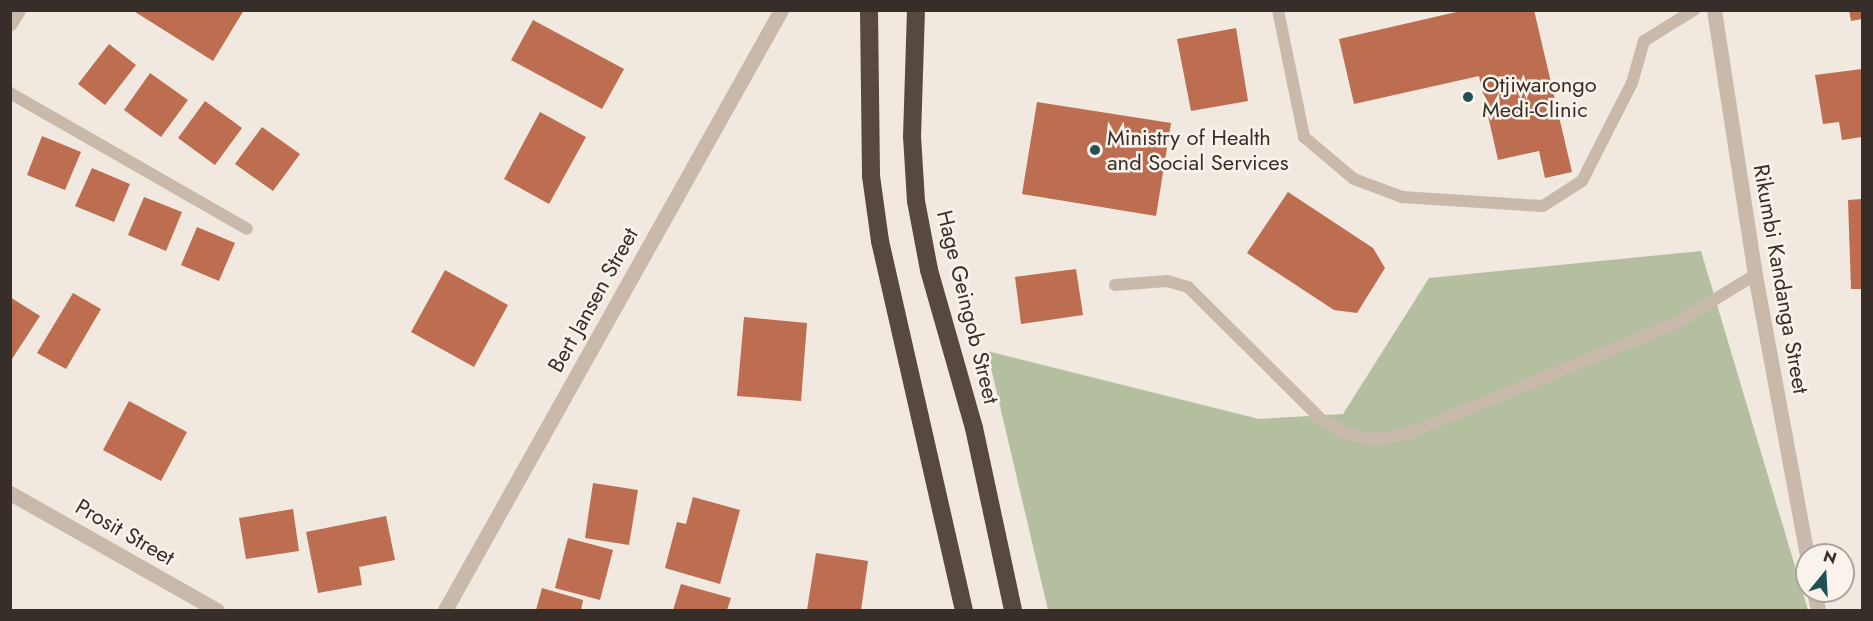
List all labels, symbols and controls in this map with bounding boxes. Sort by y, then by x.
place label: Otjiwarongo Medi-Clinic [1482,71,1597,122]
marker: Otjiwarongo Medi-Clinic [1459,88,1477,106]
place label: Ministry of Health and Social Services [1107,124,1289,176]
marker: Ministry of Health and Social Services [1088,143,1102,157]
street label: Rikumbi Kandanga Street [1748,162,1814,396]
street label: Hage Geingob Street [931,207,1005,407]
street label: Bert Jansen Street [542,223,644,377]
street label: Prosit Street [71,493,179,571]
north arrow [1795,543,1855,603]
text: N [1820,544,1840,570]

